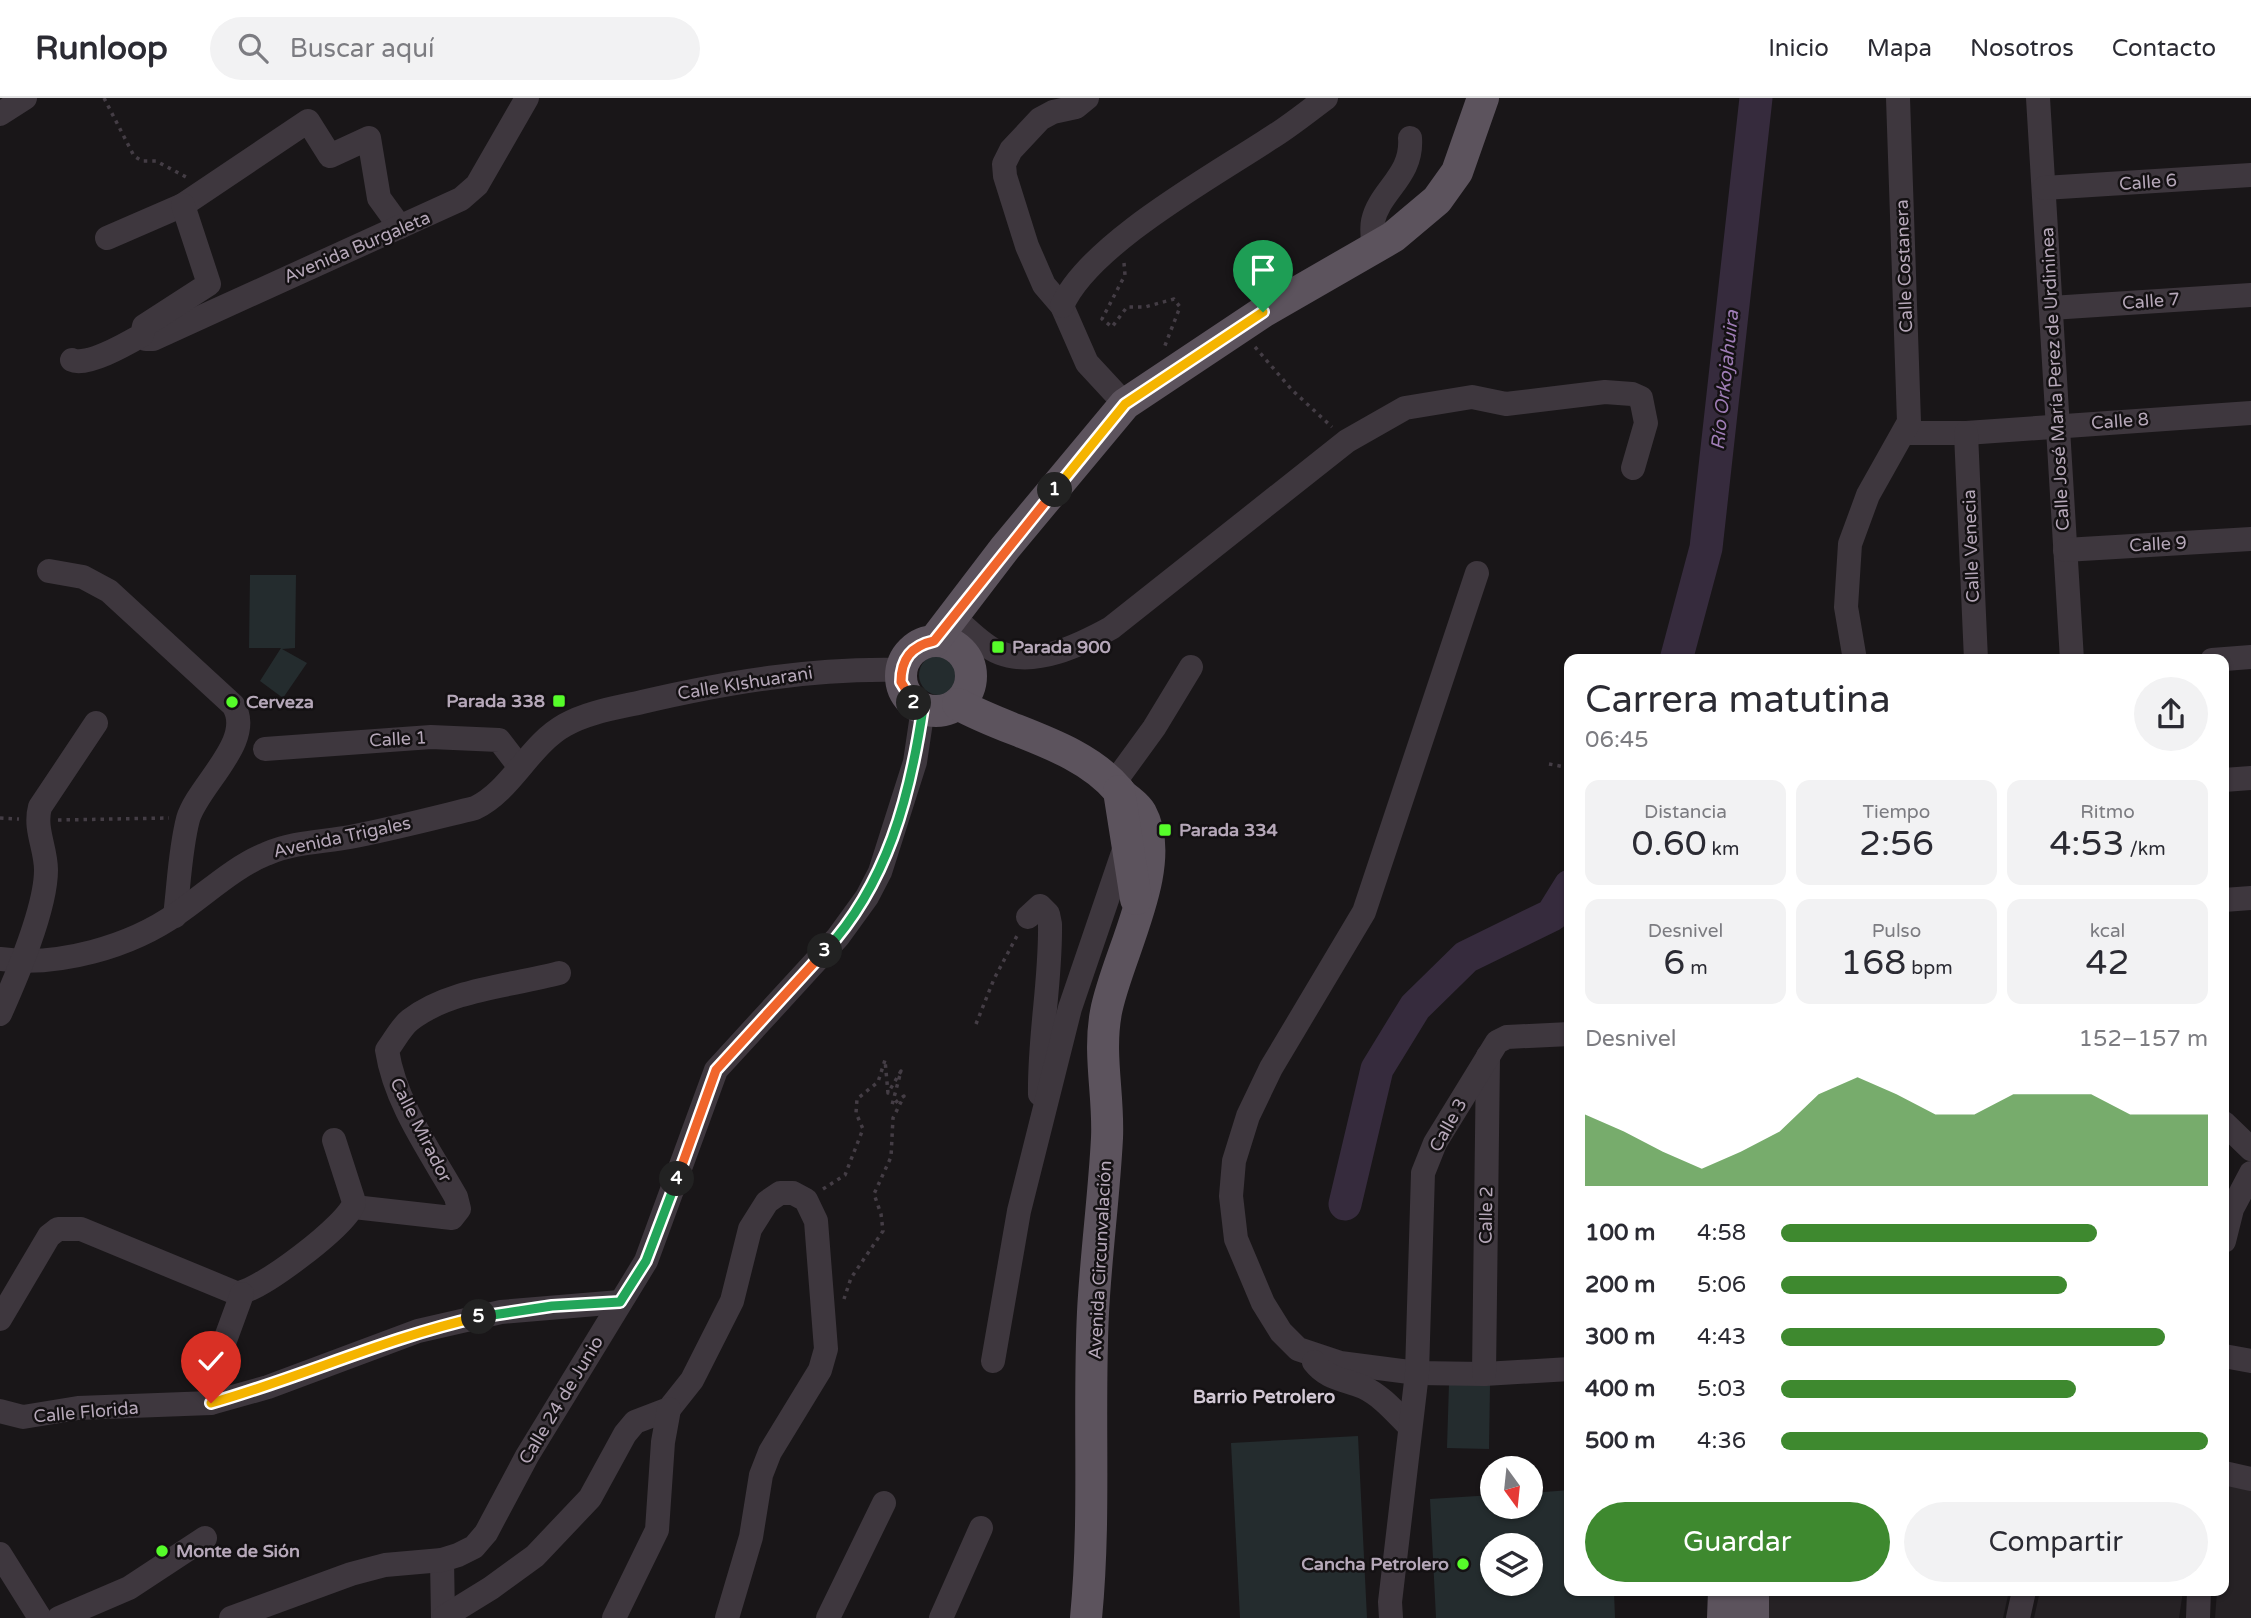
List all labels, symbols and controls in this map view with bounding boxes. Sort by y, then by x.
search box [210,17,700,80]
text: Runloop [35,29,168,68]
icon: search [234,29,272,67]
text: Buscar aquí [290,33,435,64]
text: Inicio [1768,34,1829,63]
text: Mapa [1867,34,1932,63]
text: Nosotros [1970,34,2074,63]
text: Contacto [2112,34,2216,63]
street label: Calle 6 [2118,169,2178,195]
street label: Calle Costanera [1891,199,1917,333]
street label: Avenida Burgaleta [280,206,434,288]
street label: Calle José María Perez de Urdininea [2036,227,2074,531]
pin [1233,240,1293,312]
icon: arrive [1244,251,1282,289]
street label: Calle 7 [2121,288,2181,314]
water label: Río Orkojahuira [1707,308,1743,451]
street label: Calle 8 [2090,408,2150,434]
pin: 1 [1038,472,1072,508]
text: 1 [1049,478,1060,500]
street label: Calle Venecia [1958,489,1984,603]
street label: Calle 9 [2129,532,2187,556]
place label: Parada 900 [1012,636,1111,658]
marker: Parada 900 [990,639,1006,655]
street label: Calle KIshuarani [676,661,814,705]
text: Carrera matutina [1585,677,1891,723]
button: share [2134,677,2208,751]
pin: 2 [897,686,932,720]
place label: Parada 338 [446,690,545,712]
place label: Cerveza [246,691,314,713]
text: 2 [908,691,919,713]
marker: Parada 338 [551,693,567,709]
marker: Cerveza [224,694,240,710]
text: 06:45 [1585,726,1649,754]
street label: Calle 1 [369,727,427,751]
text: Distancia [1644,801,1727,823]
text: Tiempo [1863,801,1930,823]
text: Ritmo [2080,801,2135,823]
street label: Avenida Trigales [271,812,413,862]
place label: Parada 334 [1179,819,1279,841]
marker: Parada 334 [1157,822,1173,838]
text: 0.60 [1632,823,1707,865]
text: 2:56 [1859,823,1934,865]
text: 4:53 [2049,823,2124,865]
text: km [1707,838,1739,860]
text: /km [2124,838,2166,860]
text: Desnivel [1648,920,1723,942]
text: Pulso [1872,920,1921,942]
text: kcal [2090,920,2125,942]
pin: 3 [808,934,842,968]
text: 3 [819,939,830,961]
text: 6 [1663,942,1685,984]
text: 168 [1840,942,1906,984]
text: 42 [2086,942,2129,984]
text: m [1685,957,1708,979]
text: bpm [1906,957,1953,979]
text: Desnivel [1585,1025,1676,1053]
text: 152–157 m [2079,1025,2208,1053]
street label: Calle Mirador [385,1074,457,1186]
street label: Calle 3 [1424,1094,1472,1156]
street label: Avenida Circunvalación [1084,1160,1116,1360]
pin: 4 [660,1162,694,1196]
text: 4 [671,1167,682,1189]
street label: Calle 2 [1474,1186,1498,1244]
text: 100 m [1585,1219,1655,1247]
text: 4:58 [1697,1219,1746,1247]
text: 200 m [1585,1271,1655,1299]
text: 5:06 [1697,1271,1746,1299]
pin: 5 [462,1300,496,1334]
text: 5 [473,1305,484,1327]
text: 300 m [1585,1323,1655,1351]
text: 4:43 [1697,1323,1746,1351]
pin [181,1331,241,1403]
street label: Calle 24 de Junio [514,1332,608,1468]
icon: check [192,1342,230,1380]
text: 400 m [1585,1375,1655,1403]
text: 5:03 [1697,1375,1746,1403]
district label: Barrio Petrolero [1193,1386,1335,1408]
street label: Calle Florida [32,1396,140,1428]
text: 500 m [1585,1427,1655,1455]
text: 4:36 [1697,1427,1746,1455]
north arrow [1480,1456,1544,1519]
map controls [1480,1456,1543,1596]
button: Guardar [1585,1502,1890,1582]
button: Compartir [1904,1502,2208,1582]
button: layers [1480,1533,1543,1596]
place label: Monte de Sión [176,1540,300,1562]
marker: Monte de Sión [154,1543,170,1559]
place label: Cancha Petrolero [1301,1553,1449,1575]
marker: Cancha Petrolero [1455,1556,1471,1572]

